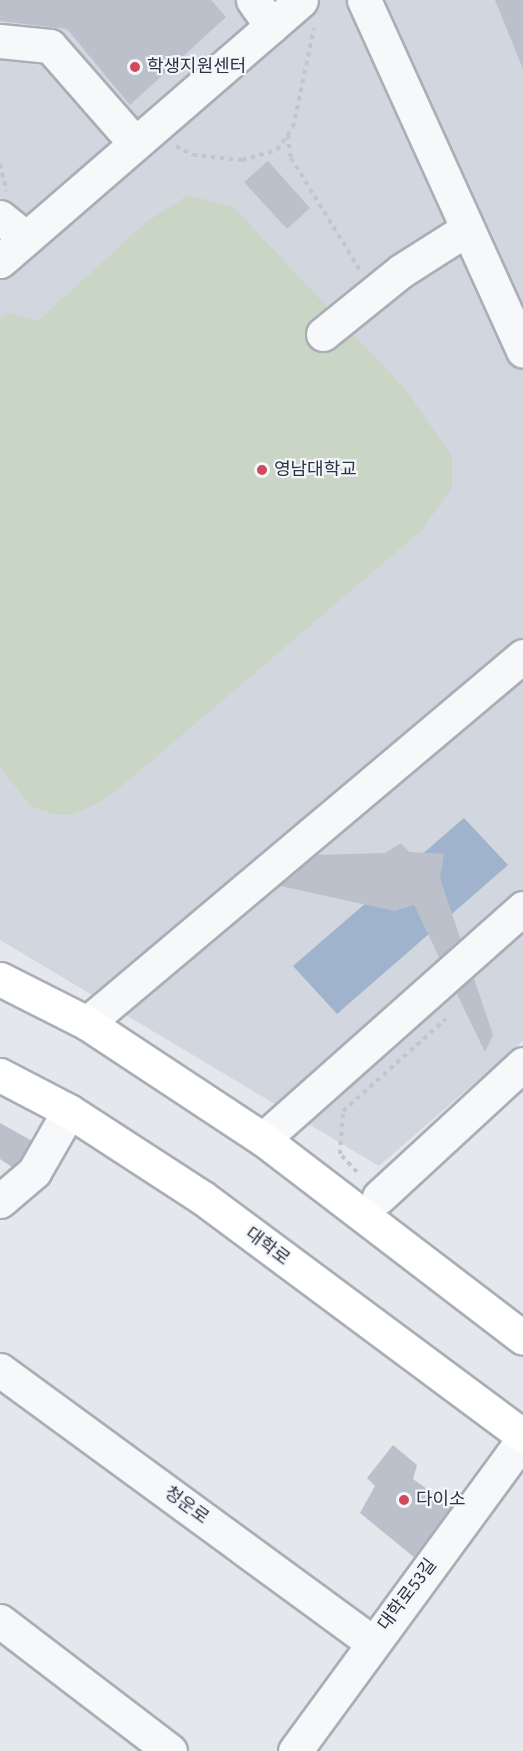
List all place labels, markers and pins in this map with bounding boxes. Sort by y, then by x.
place label: 학생지원센터 [147,56,246,78]
marker: 학생지원센터 [128,60,142,74]
place label: 영남대학교 [274,459,357,481]
marker: 영남대학교 [255,463,269,477]
place label: 다이소 [416,1489,466,1511]
marker: 다이소 [397,1493,411,1507]

